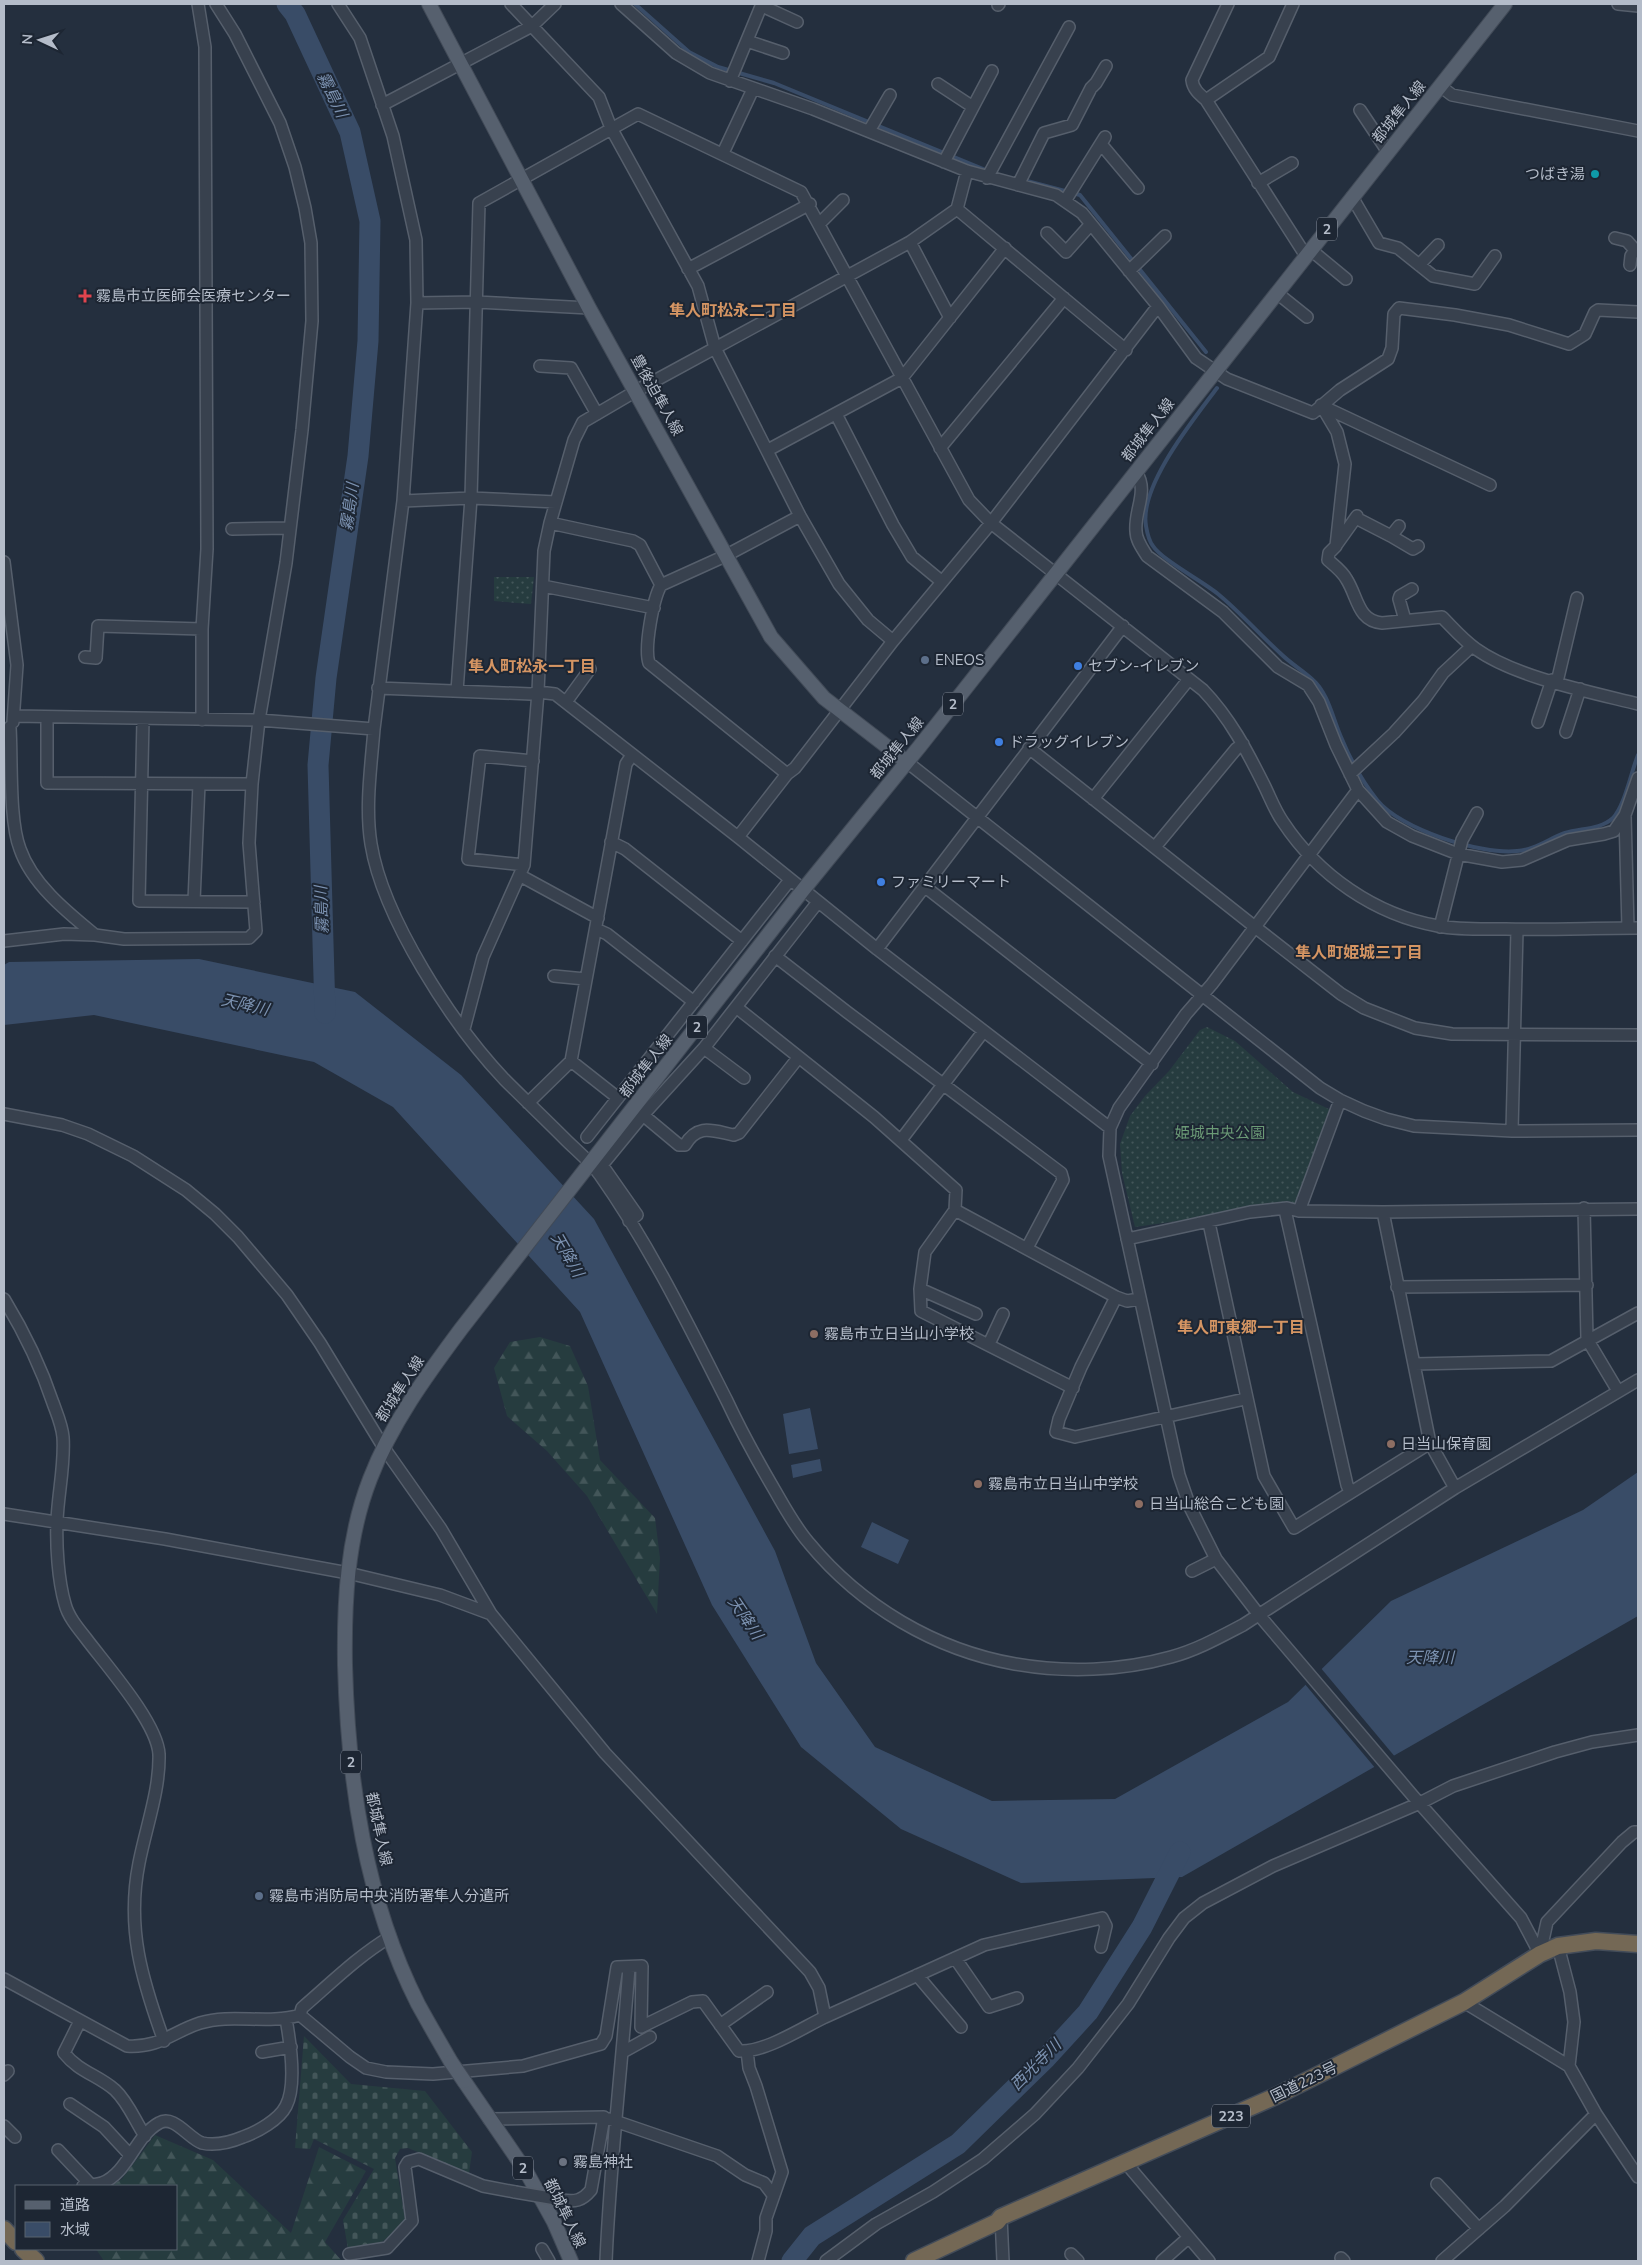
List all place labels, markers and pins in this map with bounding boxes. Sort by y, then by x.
place label: つばき湯 [1525,164,1585,184]
marker: つばき湯 [1589,168,1601,180]
place label: 霧島市立医師会医療センター [96,286,291,306]
marker: 霧島市立医師会医療センター [78,289,92,303]
place label: ENEOS [935,650,984,670]
marker: ENEOS [919,654,931,666]
place label: セブン-イレブン [1088,656,1199,676]
marker: セブン-イレブン [1072,660,1084,672]
place label: ドラッグイレブン [1009,732,1129,752]
marker: ドラッグイレブン [993,736,1005,748]
place label: ファミリーマート [891,872,1011,892]
marker: ファミリーマート [875,876,887,888]
place label: 霧島市立日当山小学校 [824,1324,974,1344]
marker: 霧島市立日当山小学校 [808,1328,820,1340]
place label: 日当山保育園 [1401,1434,1491,1454]
marker: 日当山保育園 [1385,1438,1397,1450]
place label: 霧島市立日当山中学校 [988,1474,1138,1494]
marker: 霧島市立日当山中学校 [972,1478,984,1490]
place label: 日当山総合こども園 [1149,1494,1284,1514]
marker: 日当山総合こども園 [1133,1498,1145,1510]
place label: 霧島市消防局中央消防署隼人分遣所 [269,1886,509,1906]
marker: 霧島市消防局中央消防署隼人分遣所 [253,1890,265,1902]
place label: 霧島神社 [573,2152,633,2172]
marker: 霧島神社 [557,2156,569,2168]

